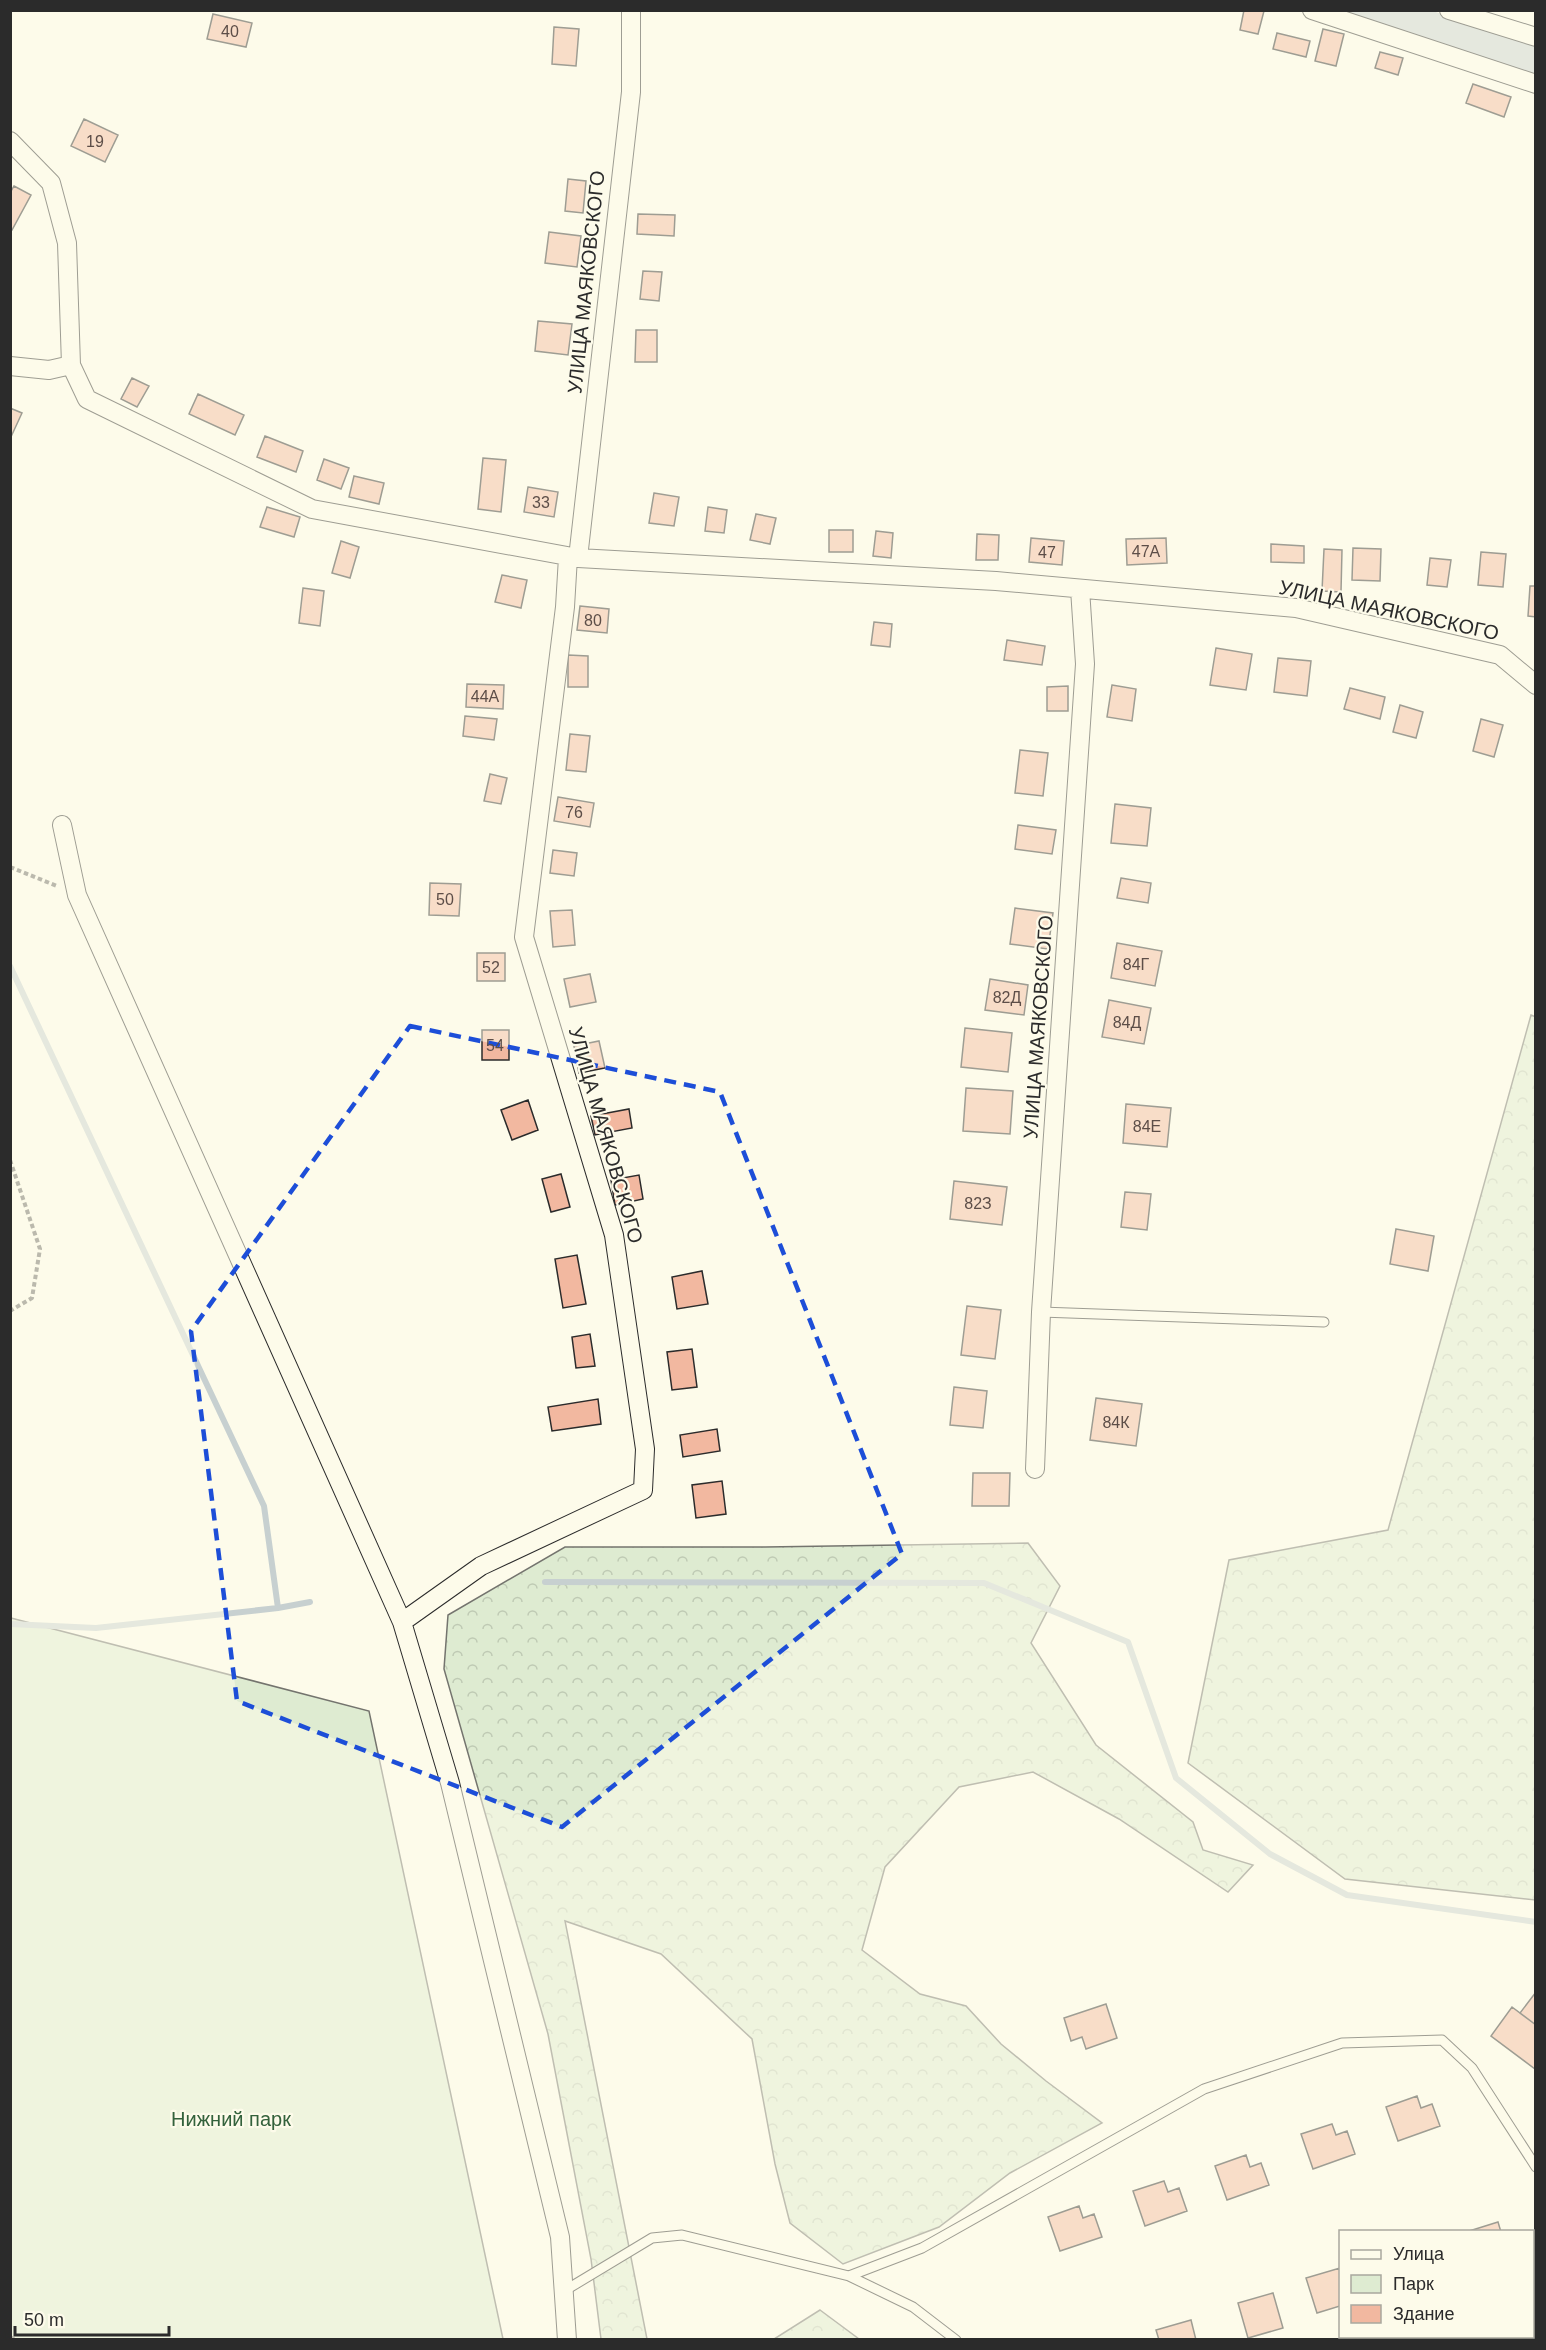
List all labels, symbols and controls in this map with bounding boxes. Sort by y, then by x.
house number: 40 [221,23,239,40]
house number: 19 [86,133,104,150]
street label: УЛИЦА МАЯКОВСКОГО [563,169,609,395]
house number: 33 [532,494,550,511]
house number: 47А [1132,543,1161,560]
house number: 47 [1038,544,1056,561]
street label: УЛИЦА МАЯКОВСКОГО [1277,576,1501,644]
house number: 80 [584,612,602,629]
house number: 44А [471,688,500,705]
house number: 76 [565,804,583,821]
house number: 50 [436,891,454,908]
street label: УЛИЦА МАЯКОВСКОГО [1019,914,1057,1140]
house number: 84Г [1123,956,1150,973]
house number: 52 [482,959,500,976]
house number: 82Д [993,989,1021,1006]
house number: 84Д [1113,1014,1141,1031]
street label: УЛИЦА МАЯКОВСКОГО [565,1024,647,1246]
house number: 54 [486,1037,504,1054]
house number: 84Е [1133,1118,1161,1135]
house number: 82З [964,1195,992,1212]
house number: 84К [1102,1414,1130,1431]
park label: Нижний парк [171,2108,291,2130]
legend [1339,2230,1534,2338]
text: Улица [1393,2244,1445,2264]
text: Парк [1393,2274,1434,2294]
scale bar [15,2299,170,2337]
text: Здание [1393,2304,1454,2324]
text: 50 m [24,2310,64,2330]

